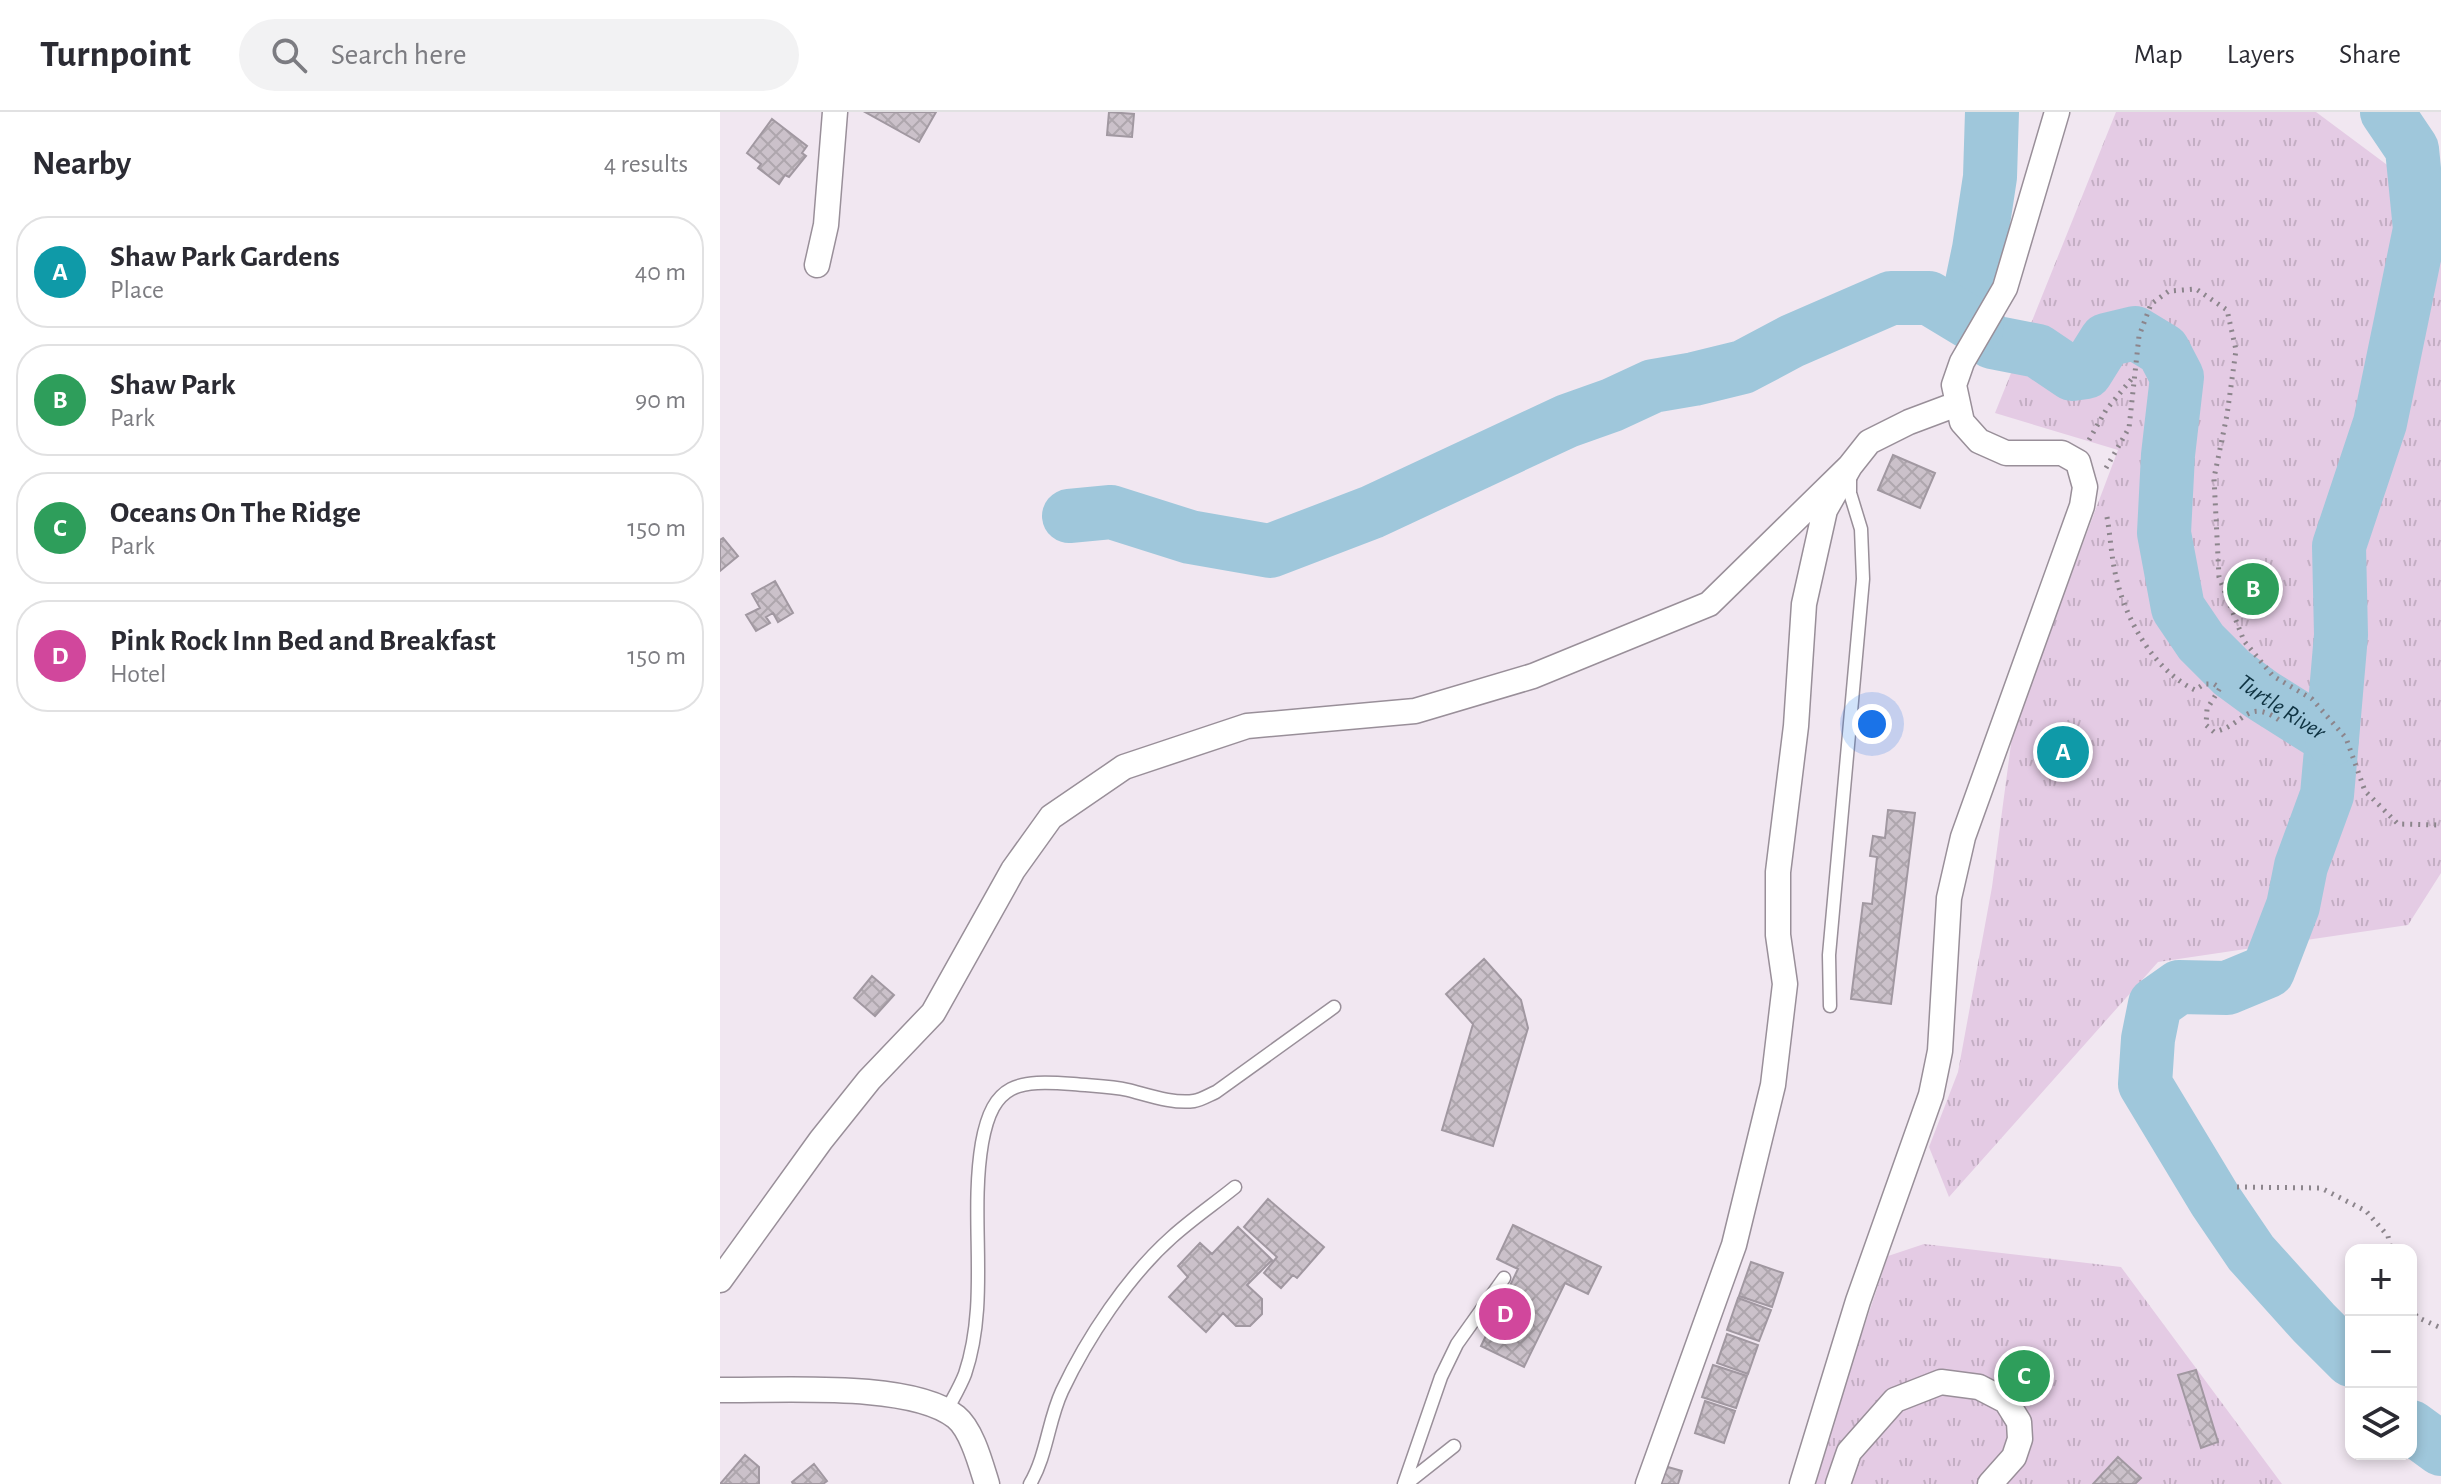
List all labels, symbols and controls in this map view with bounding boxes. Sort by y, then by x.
search box [239,19,799,91]
icon: search [267,33,311,77]
text: Turnpoint [40,36,191,74]
text: Search here [331,40,466,70]
text: Map [2134,41,2183,69]
text: Layers [2227,41,2295,69]
text: Share [2339,41,2401,69]
text: Nearby [32,147,131,181]
text: 4 results [604,151,688,177]
text: Shaw Park Gardens [110,242,340,272]
text: A [52,259,68,285]
text: 40 m [635,259,686,285]
text: Place [110,277,164,303]
text: Shaw Park [110,370,236,400]
text: B [52,387,68,413]
text: 90 m [635,387,686,413]
text: Park [110,405,155,431]
text: Oceans On The Ridge [110,498,361,528]
text: C [53,515,67,541]
text: 150 m [627,515,686,541]
text: Park [110,533,155,559]
pin: B [2227,559,2279,619]
text: Pink Rock Inn Bed and Breakfast [110,626,496,656]
text: D [51,643,69,669]
text: 150 m [627,643,686,669]
text: Hotel [110,661,166,687]
water label: Turtle River [2233,670,2330,745]
your location [1852,704,1892,744]
pin: A [2037,722,2089,782]
map controls [2345,1244,2417,1460]
button: + [2345,1244,2417,1316]
pin: D [1479,1284,1531,1344]
button: − [2345,1316,2417,1388]
pin: C [1998,1346,2050,1406]
button: layers [2345,1388,2417,1460]

